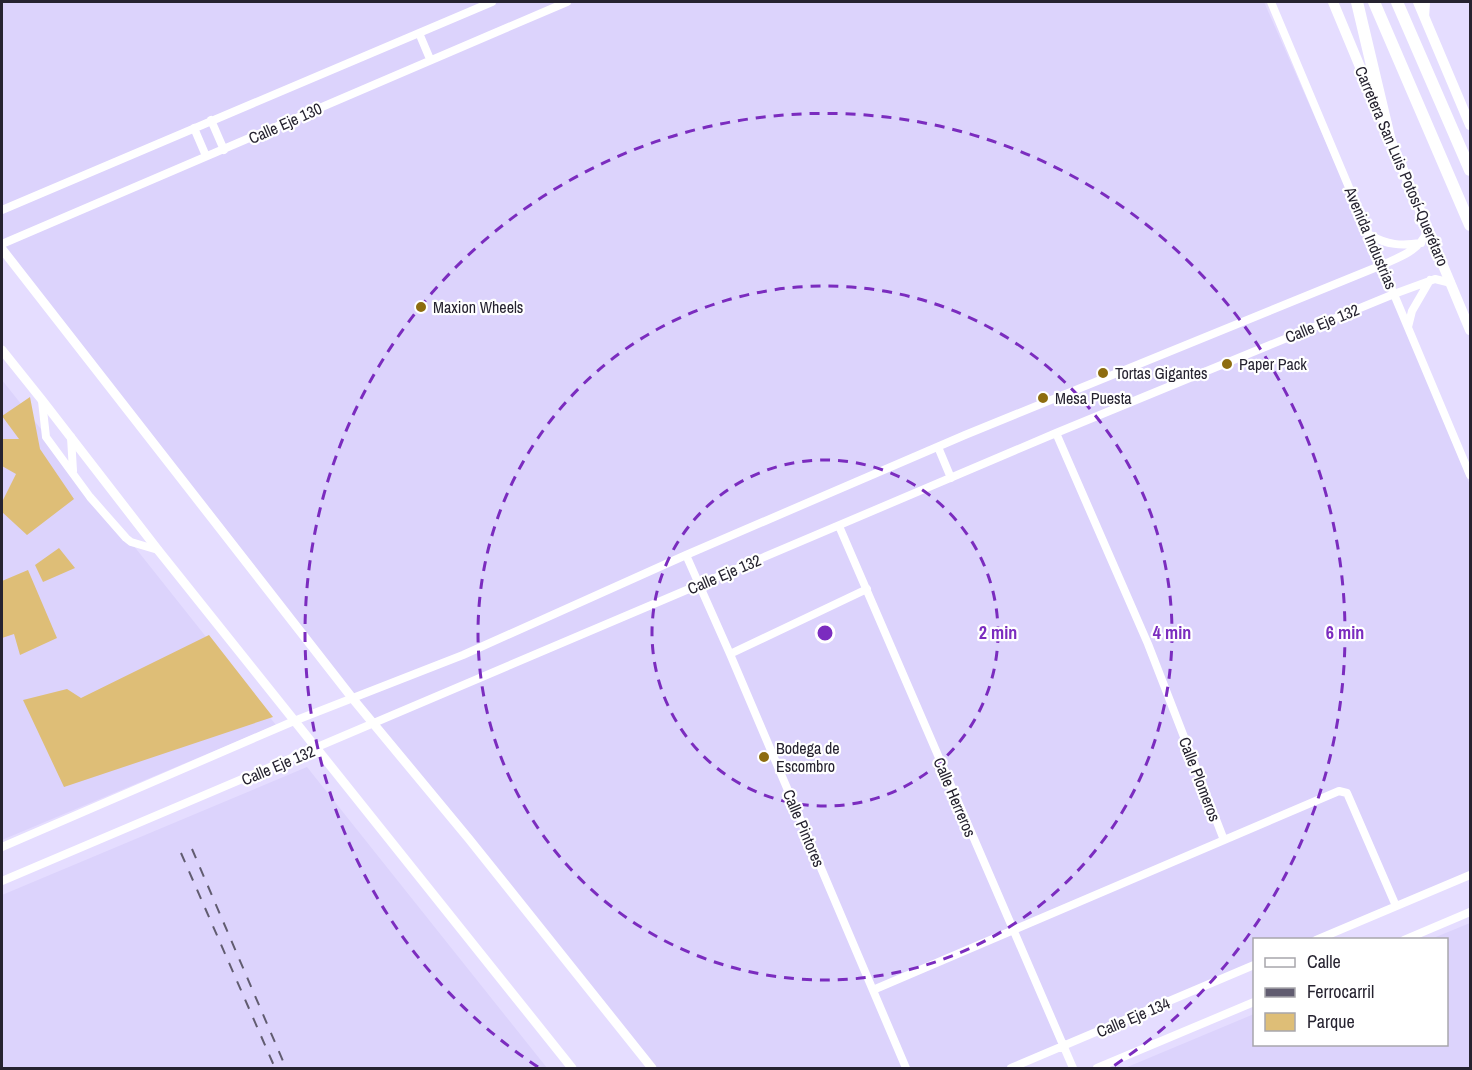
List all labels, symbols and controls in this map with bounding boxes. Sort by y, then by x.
street label: Carretera San Luis Potosí-Querétaro [1350,63,1454,269]
street label: Calle Eje 130 [245,97,325,149]
street label: Avenida Industrias [1339,183,1402,293]
place label: Maxion Wheels [433,296,523,318]
street label: Calle Eje 132 [1282,298,1362,348]
marker: Maxion Wheels [414,300,428,314]
place label: Paper Pack [1239,353,1307,375]
marker: Paper Pack [1220,357,1234,371]
place label: Tortas Gigantes [1115,362,1208,384]
marker: Tortas Gigantes [1096,366,1110,380]
place label: Mesa Puesta [1055,387,1132,409]
marker: Mesa Puesta [1036,391,1050,405]
street label: Calle Eje 132 [684,549,764,599]
text: 2 min [979,620,1017,645]
text: 4 min [1153,620,1191,645]
text: 6 min [1326,620,1364,645]
centre of rings [815,623,835,643]
street label: Calle Plomeros [1174,734,1226,824]
place label: Bodega de Escombro [776,737,839,777]
street label: Calle Eje 132 [238,740,318,790]
marker: Bodega de Escombro [757,750,771,764]
street label: Calle Herreros [928,754,982,840]
street label: Calle Pintores [778,786,830,870]
legend [1253,938,1448,1046]
text: Calle [1307,949,1341,974]
text: Ferrocarril [1307,979,1374,1004]
street label: Calle Eje 134 [1093,992,1173,1042]
text: Parque [1307,1009,1355,1034]

